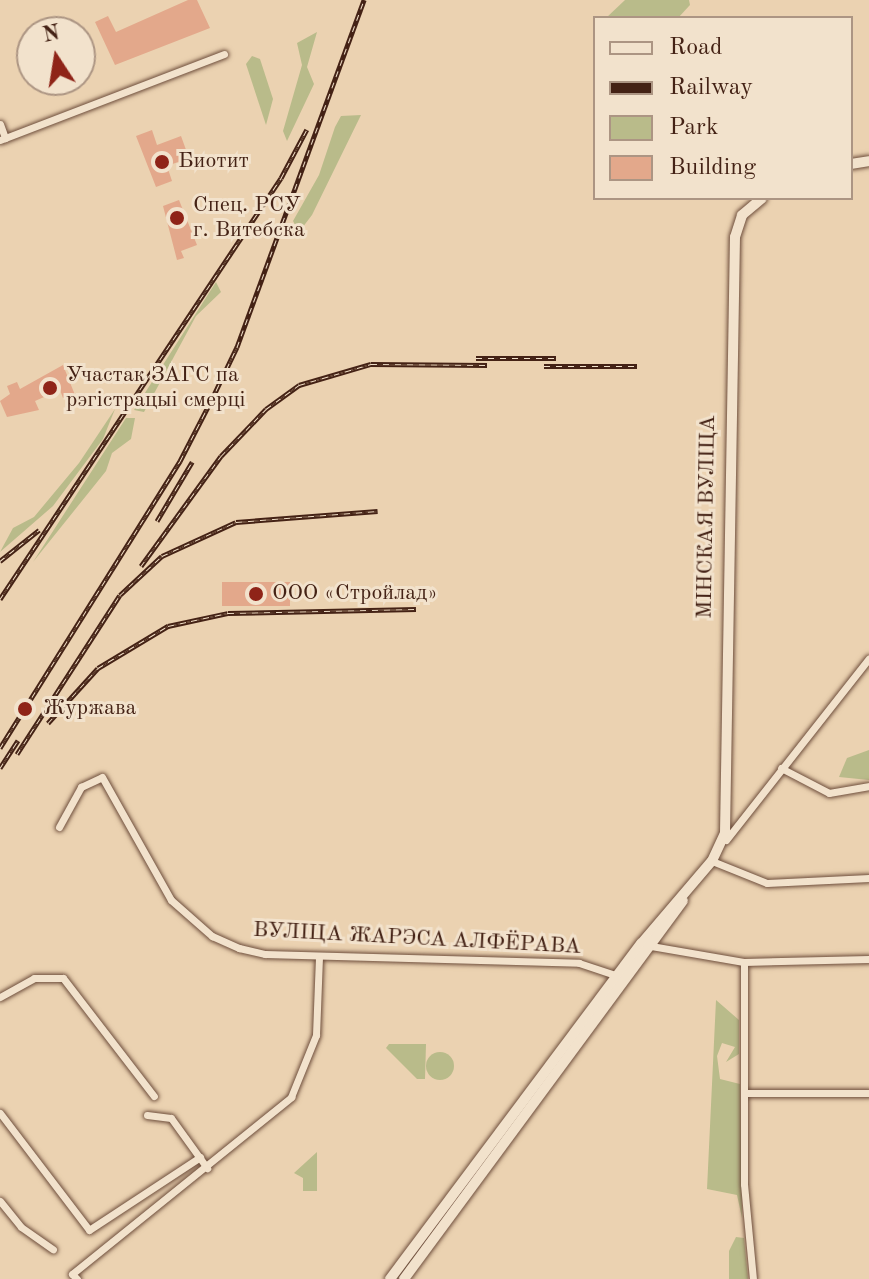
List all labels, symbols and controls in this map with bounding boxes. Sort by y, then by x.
north arrow [16,16,96,96]
legend [593,16,853,200]
text: N [41,22,62,47]
text: Road [669,36,722,60]
text: Railway [669,76,753,100]
text: Park [669,116,718,140]
place label: Биотит [178,149,249,175]
marker: Биотит [153,153,171,171]
text: Building [669,156,756,180]
place label: Спец. РСУ г. Витебска [193,192,305,244]
marker: Спец. РСУ г. Витебска [168,209,186,227]
place label: Участак ЗАГС па рэгістрацыі смерці [66,362,245,414]
marker: Участак ЗАГС па рэгістрацыі смерці [41,379,59,397]
street label: МІНСКАЯ ВУЛІЦА [692,415,722,619]
place label: ООО «Стройлад» [272,581,437,607]
marker: ООО «Стройлад» [247,585,265,603]
place label: Журжава [43,696,136,722]
marker: Журжава [14,698,36,720]
street label: ВУЛІЦА ЖАРЭСА АЛФЁРАВА [252,917,582,961]

